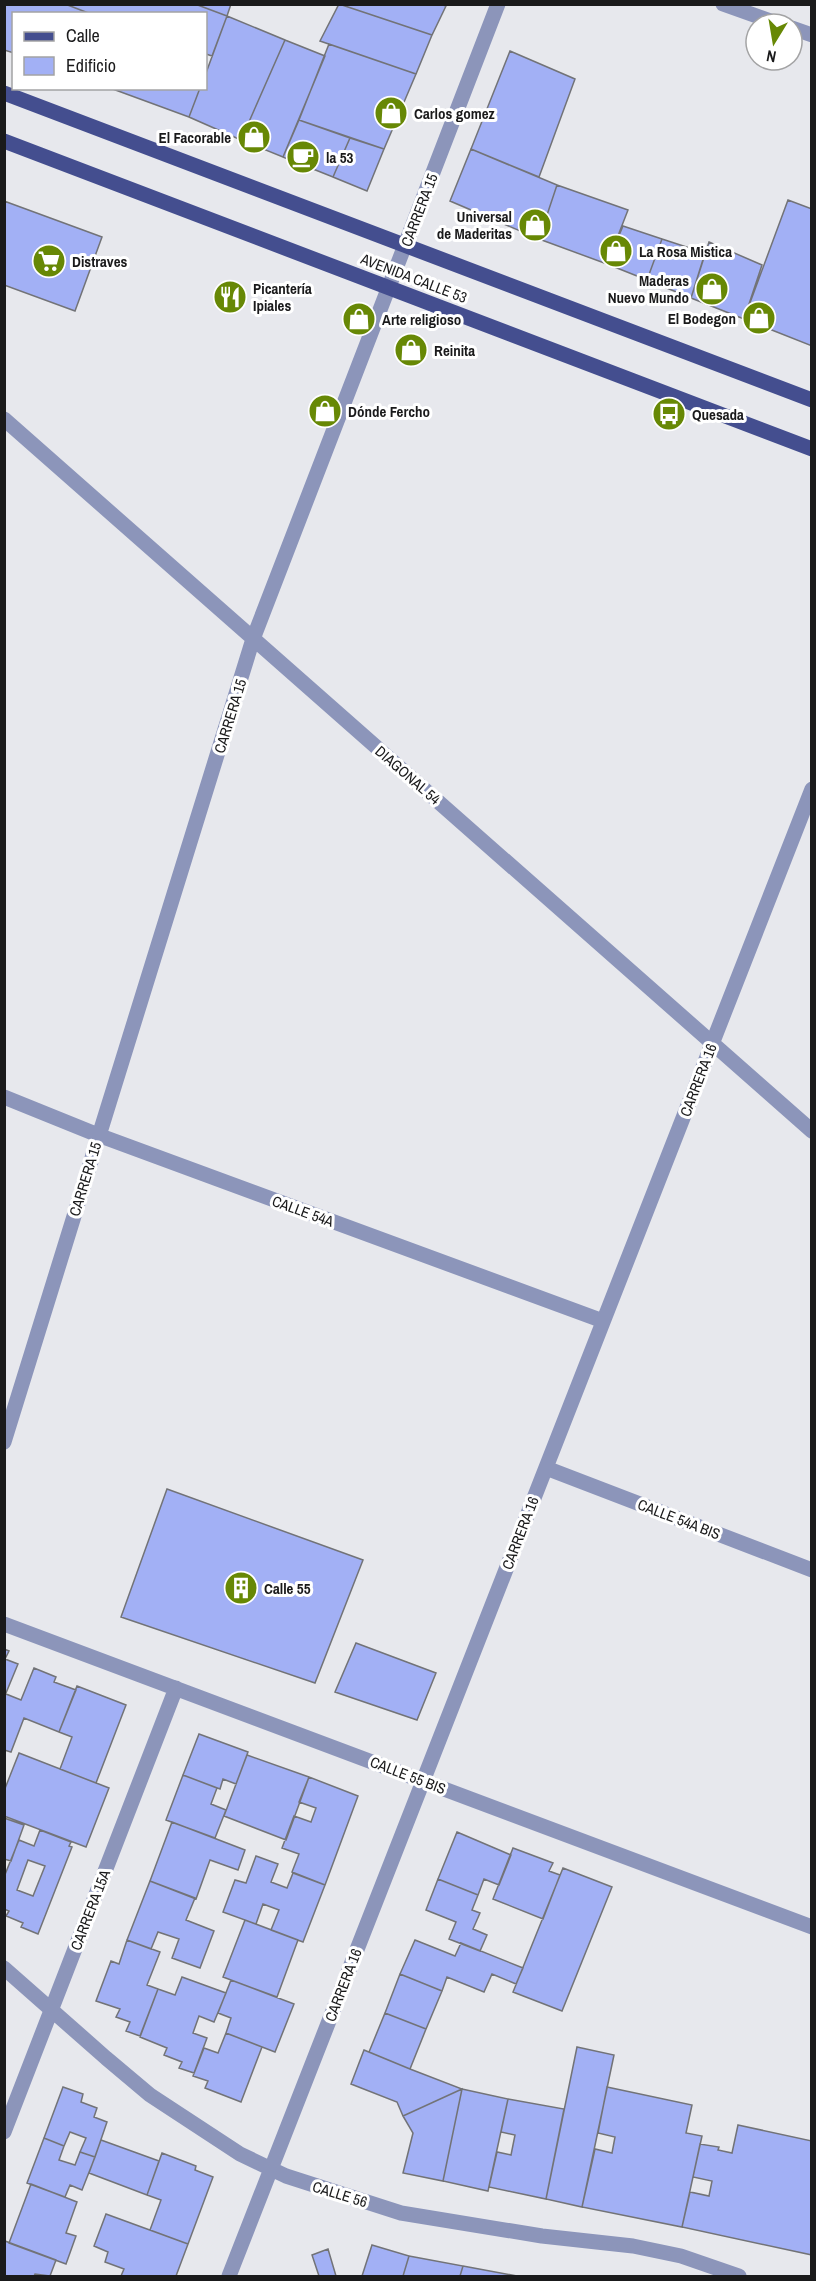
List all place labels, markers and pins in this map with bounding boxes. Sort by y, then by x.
shop icon: Carlos gomez [373,95,409,131]
place label: Carlos gomez [414,103,495,124]
shop icon: El Facorable [236,119,272,155]
place label: El Facorable [158,127,231,148]
cafe icon: la 53 [285,139,321,175]
place label: la 53 [326,147,354,168]
place label: Universal de Maderitas [437,206,512,244]
shop icon: Universal de Maderitas [517,207,553,243]
shop icon: La Rosa Mistica [598,233,634,269]
place label: La Rosa Mistica [639,241,732,262]
supermarket icon: Distraves [31,243,67,279]
place label: Distraves [72,251,128,272]
place label: Maderas Nuevo Mundo [608,270,689,308]
shop icon: Maderas Nuevo Mundo [694,271,730,307]
place label: Picantería Ipiales [253,278,312,316]
restaurant icon: Picantería Ipiales [212,279,248,315]
shop icon: El Bodegon [741,300,777,336]
shop icon: Arte religioso [341,301,377,337]
place label: El Bodegon [668,308,736,329]
place label: Arte religioso [382,309,461,330]
shop icon: Reinita [393,332,429,368]
place label: Reinita [434,340,475,361]
shop icon: Dónde Fercho [307,393,343,429]
bus stop icon: Quesada [651,396,687,432]
place label: Dónde Fercho [348,401,430,422]
place label: Quesada [692,404,744,425]
building icon: Calle 55 [223,1570,259,1606]
place label: Calle 55 [264,1578,311,1599]

